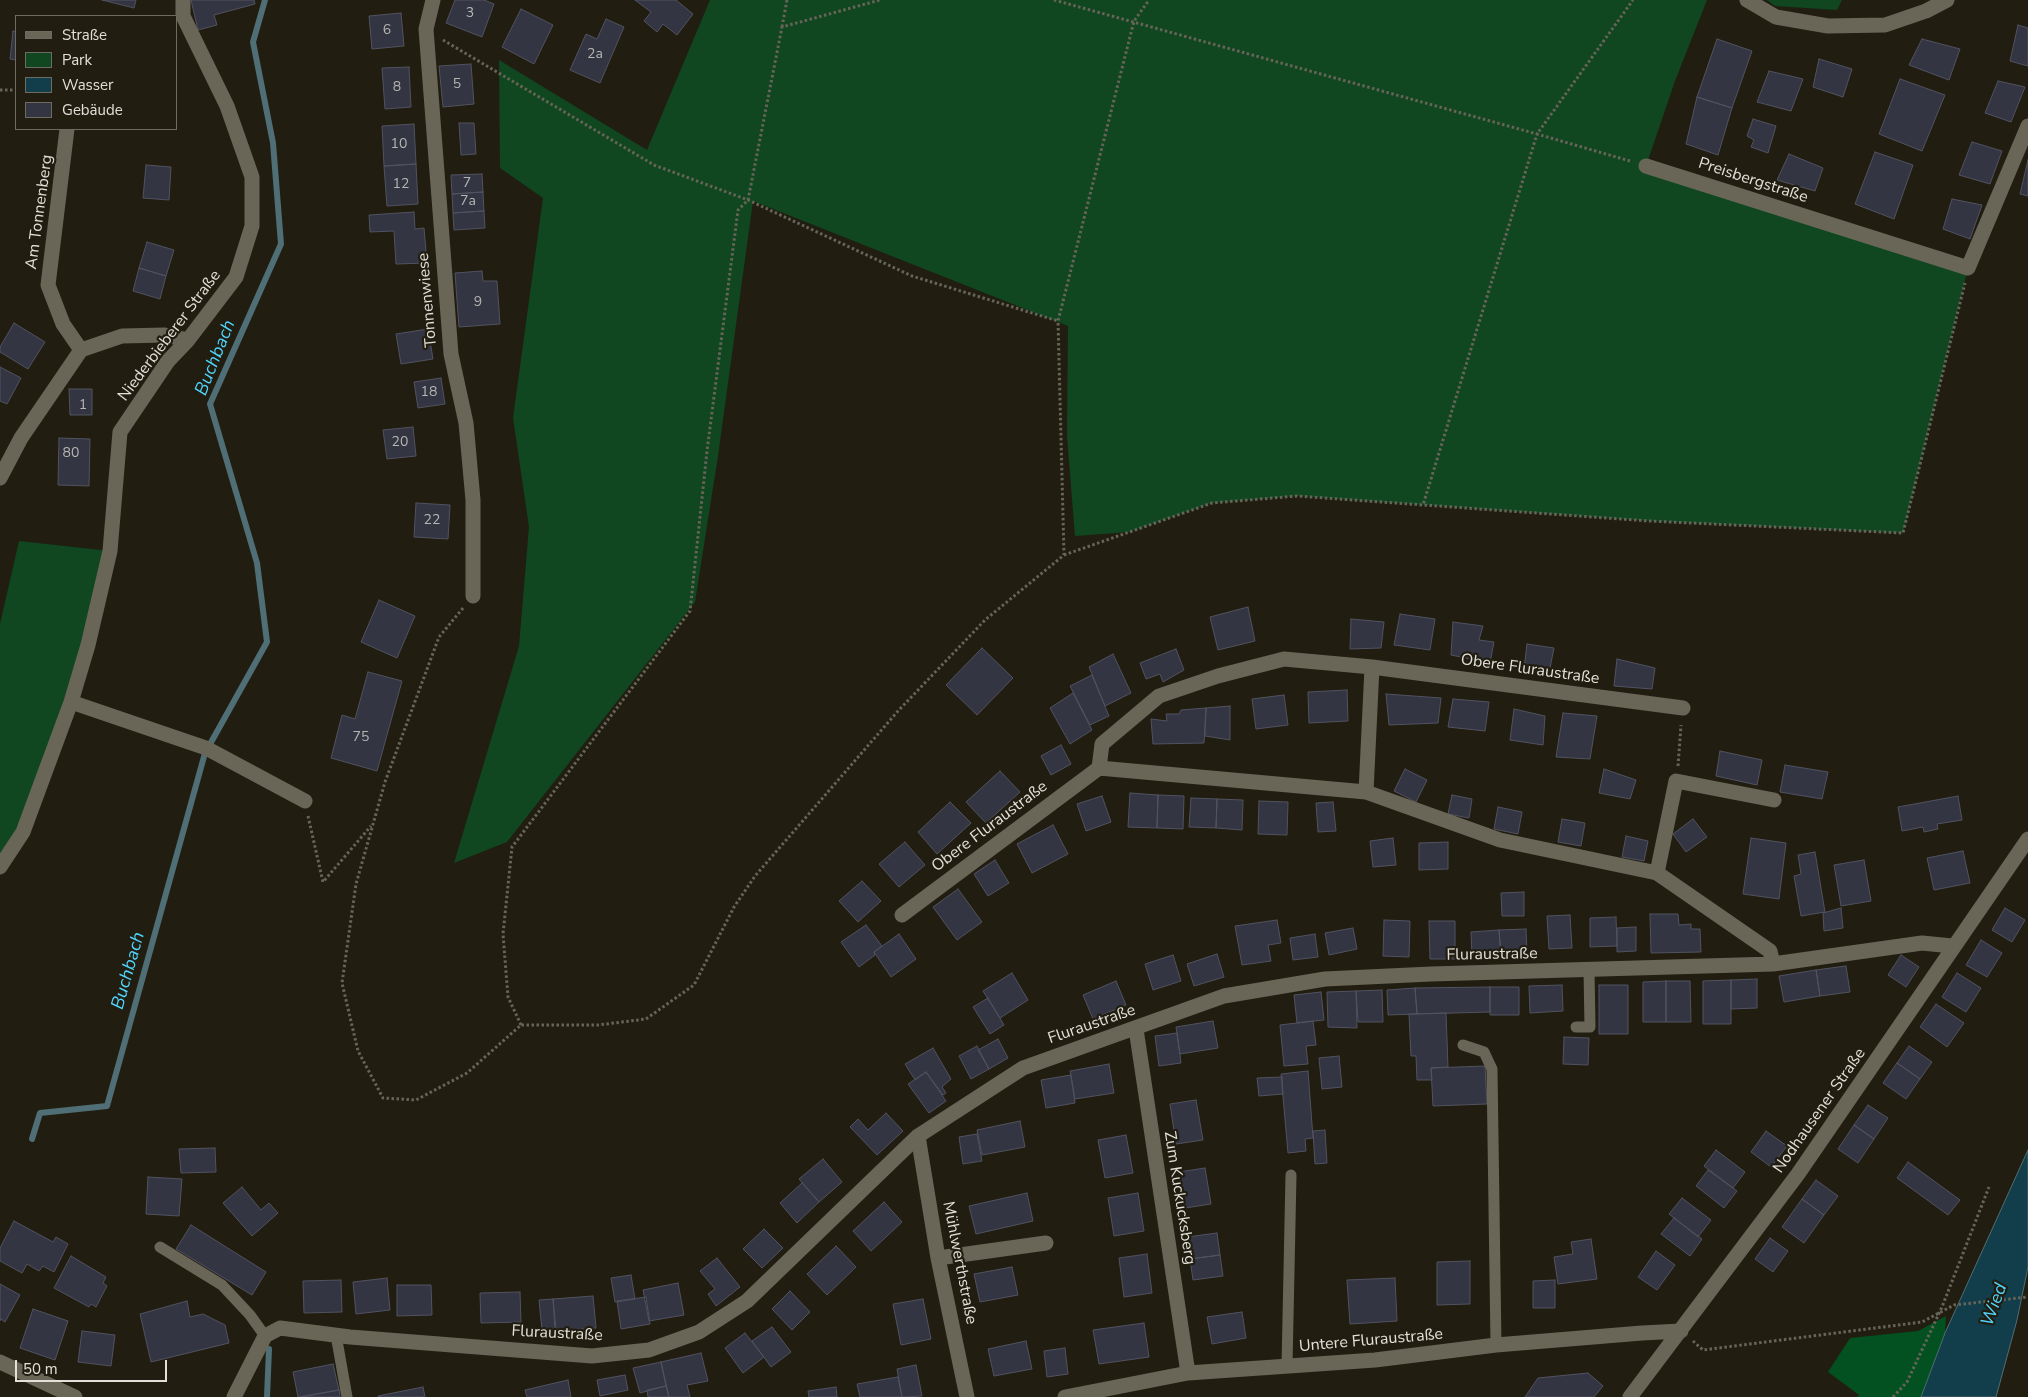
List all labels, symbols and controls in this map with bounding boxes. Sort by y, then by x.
house number: 3 [466,6,474,22]
legend [15,15,178,130]
house number: 6 [383,23,391,39]
text: Straße [62,25,107,45]
house number: 2a [587,47,603,63]
text: Park [62,50,92,70]
text: Wasser [62,75,113,95]
house number: 5 [453,77,461,93]
house number: 8 [393,80,401,96]
text: Gebäude [62,100,123,120]
house number: 10 [391,137,407,153]
street label: Am Tonnenberg [22,154,58,270]
street label: Preisbergstraße [1696,154,1810,208]
house number: 7 [463,176,471,192]
house number: 12 [393,177,409,193]
house number: 7a [460,194,476,210]
street label: Tonnenwiese [414,252,442,348]
street label: Niederbieberer Straße [115,267,225,405]
house number: 9 [474,295,482,311]
water label: Buchbach [191,317,241,399]
house number: 18 [421,385,437,401]
house number: 1 [79,398,87,414]
house number: 20 [392,435,408,451]
house number: 80 [63,446,79,462]
house number: 22 [424,513,440,529]
street label: Obere Fluraustraße [1460,651,1600,689]
house number: 75 [353,730,369,746]
street label: Obere Fluraustraße [928,777,1052,877]
water label: Buchbach [108,930,150,1012]
street label: Fluraustraße [1446,945,1538,965]
street label: Fluraustraße [1046,1001,1138,1049]
street label: Nodhausener Straße [1770,1045,1870,1177]
street label: Zum Kuckucksberg [1159,1130,1199,1266]
street label: Mühlwerthstraße [938,1200,980,1326]
water label: Wied [1977,1281,2013,1329]
street label: Fluraustraße [511,1322,603,1346]
street label: Untere Fluraustraße [1298,1325,1444,1357]
scale bar [18,1350,170,1382]
text: 50 m [23,1359,58,1379]

